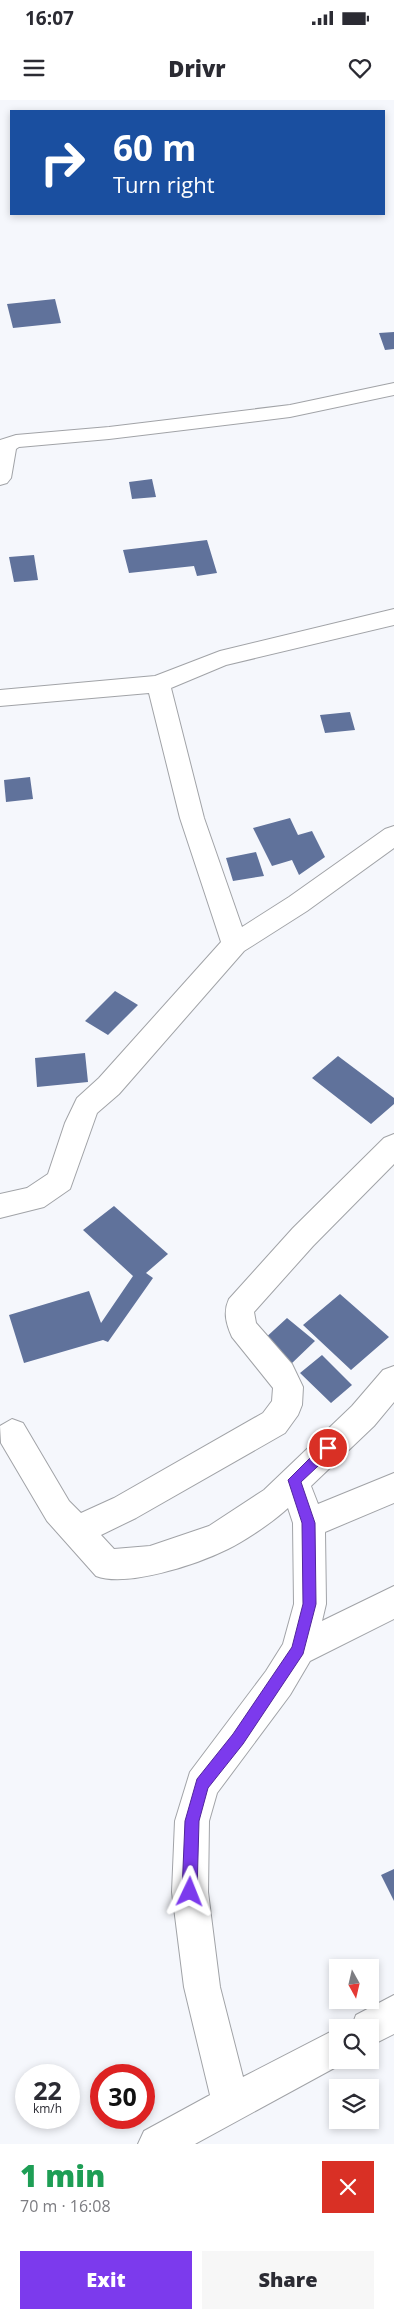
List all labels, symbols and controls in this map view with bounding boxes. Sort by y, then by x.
text: 16:07 [25,5,74,31]
text: Drivr [168,53,226,83]
icon: menu [20,54,48,82]
icon: heart [346,54,374,82]
text: 60 m [113,124,196,171]
icon: right [30,130,95,195]
text: Turn right [113,169,215,199]
pin [307,1427,349,1469]
icon: arrive [314,1434,342,1462]
position arrow [163,1865,215,1917]
north arrow [329,1959,379,2009]
map controls [329,1959,379,2129]
button: search [329,2019,379,2069]
speed limit sign: 30 [90,2064,155,2129]
text: 22 [33,2073,62,2107]
button: layers [329,2079,379,2129]
text: km/h [33,2100,62,2117]
text: 1 min [20,2155,105,2196]
button: close [322,2161,374,2213]
text: 70 m · 16:08 [20,2195,111,2217]
button: Exit [20,2251,192,2309]
button: Share [202,2251,374,2309]

